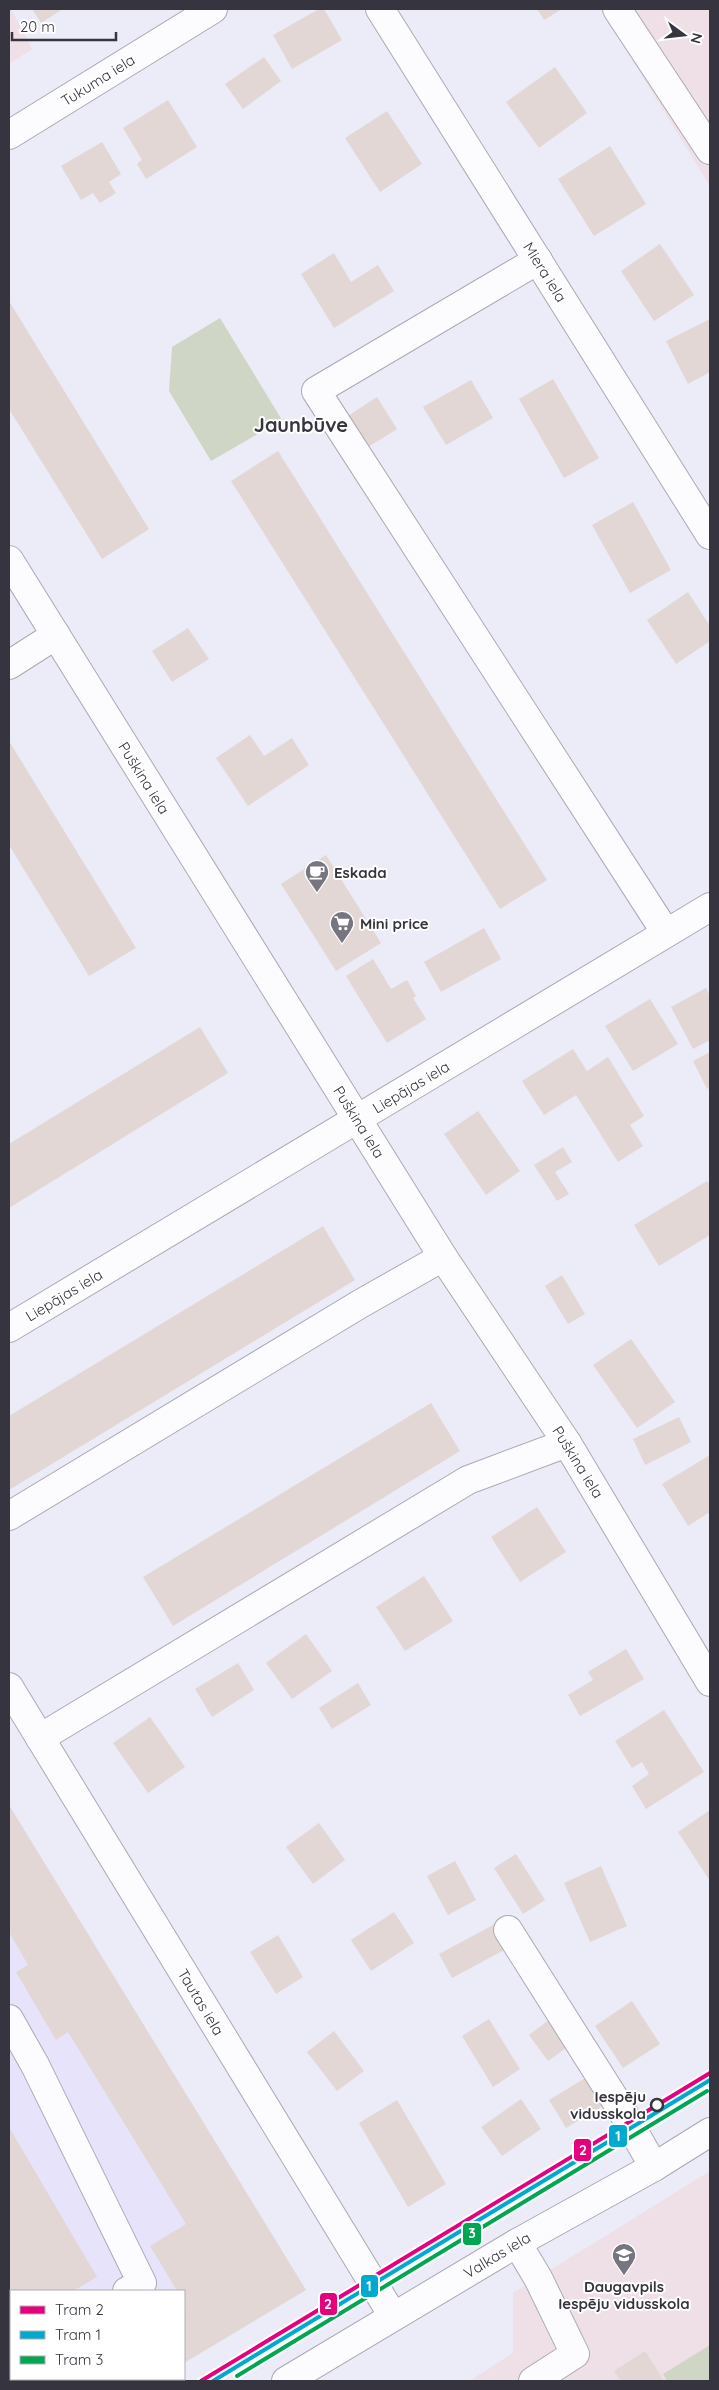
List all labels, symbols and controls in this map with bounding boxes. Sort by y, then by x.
scale bar [12,10,116,42]
north arrow [659,10,709,60]
text: 20 m [20,17,55,36]
text: N [687,31,707,46]
street label: Tukuma iela [58,50,138,110]
street label: Miera iela [519,239,571,305]
district label: Jaunbūve [254,412,348,437]
street label: Puškina iela [114,738,174,818]
cafe icon: Eskada [304,859,330,893]
place label: Eskada [334,863,387,882]
supermarket icon: Mini price [329,910,355,944]
place label: Mini price [360,914,429,933]
street label: Liepājas iela [369,1057,453,1117]
street label: Puškina iela [329,1082,389,1162]
street label: Liepājas iela [22,1265,106,1325]
street label: Puškina iela [548,1422,608,1502]
street label: Tautas iela [174,1965,228,2039]
place label: Iespēju vidusskola [570,2087,646,2123]
marker: Iespēju vidusskola [650,2098,664,2112]
line badge: 1 [608,2124,628,2148]
text: 1 [615,2127,621,2145]
line badge: 2 [573,2138,592,2162]
text: 2 [579,2141,587,2159]
line badge: 3 [462,2222,482,2246]
text: 3 [468,2224,476,2242]
street label: Valkas iela [460,2228,534,2282]
school or university icon: Daugavpils Iespēju vidusskola [611,2242,637,2276]
line badge: 1 [360,2274,379,2298]
text: 1 [366,2277,372,2295]
place label: Daugavpils Iespēju vidusskola [558,2277,690,2313]
legend [10,2290,185,2380]
line badge: 2 [319,2292,338,2316]
text: 2 [324,2295,332,2313]
text: Tram 2 [55,2300,104,2319]
text: Tram 1 [55,2325,101,2344]
text: Tram 3 [55,2350,104,2369]

